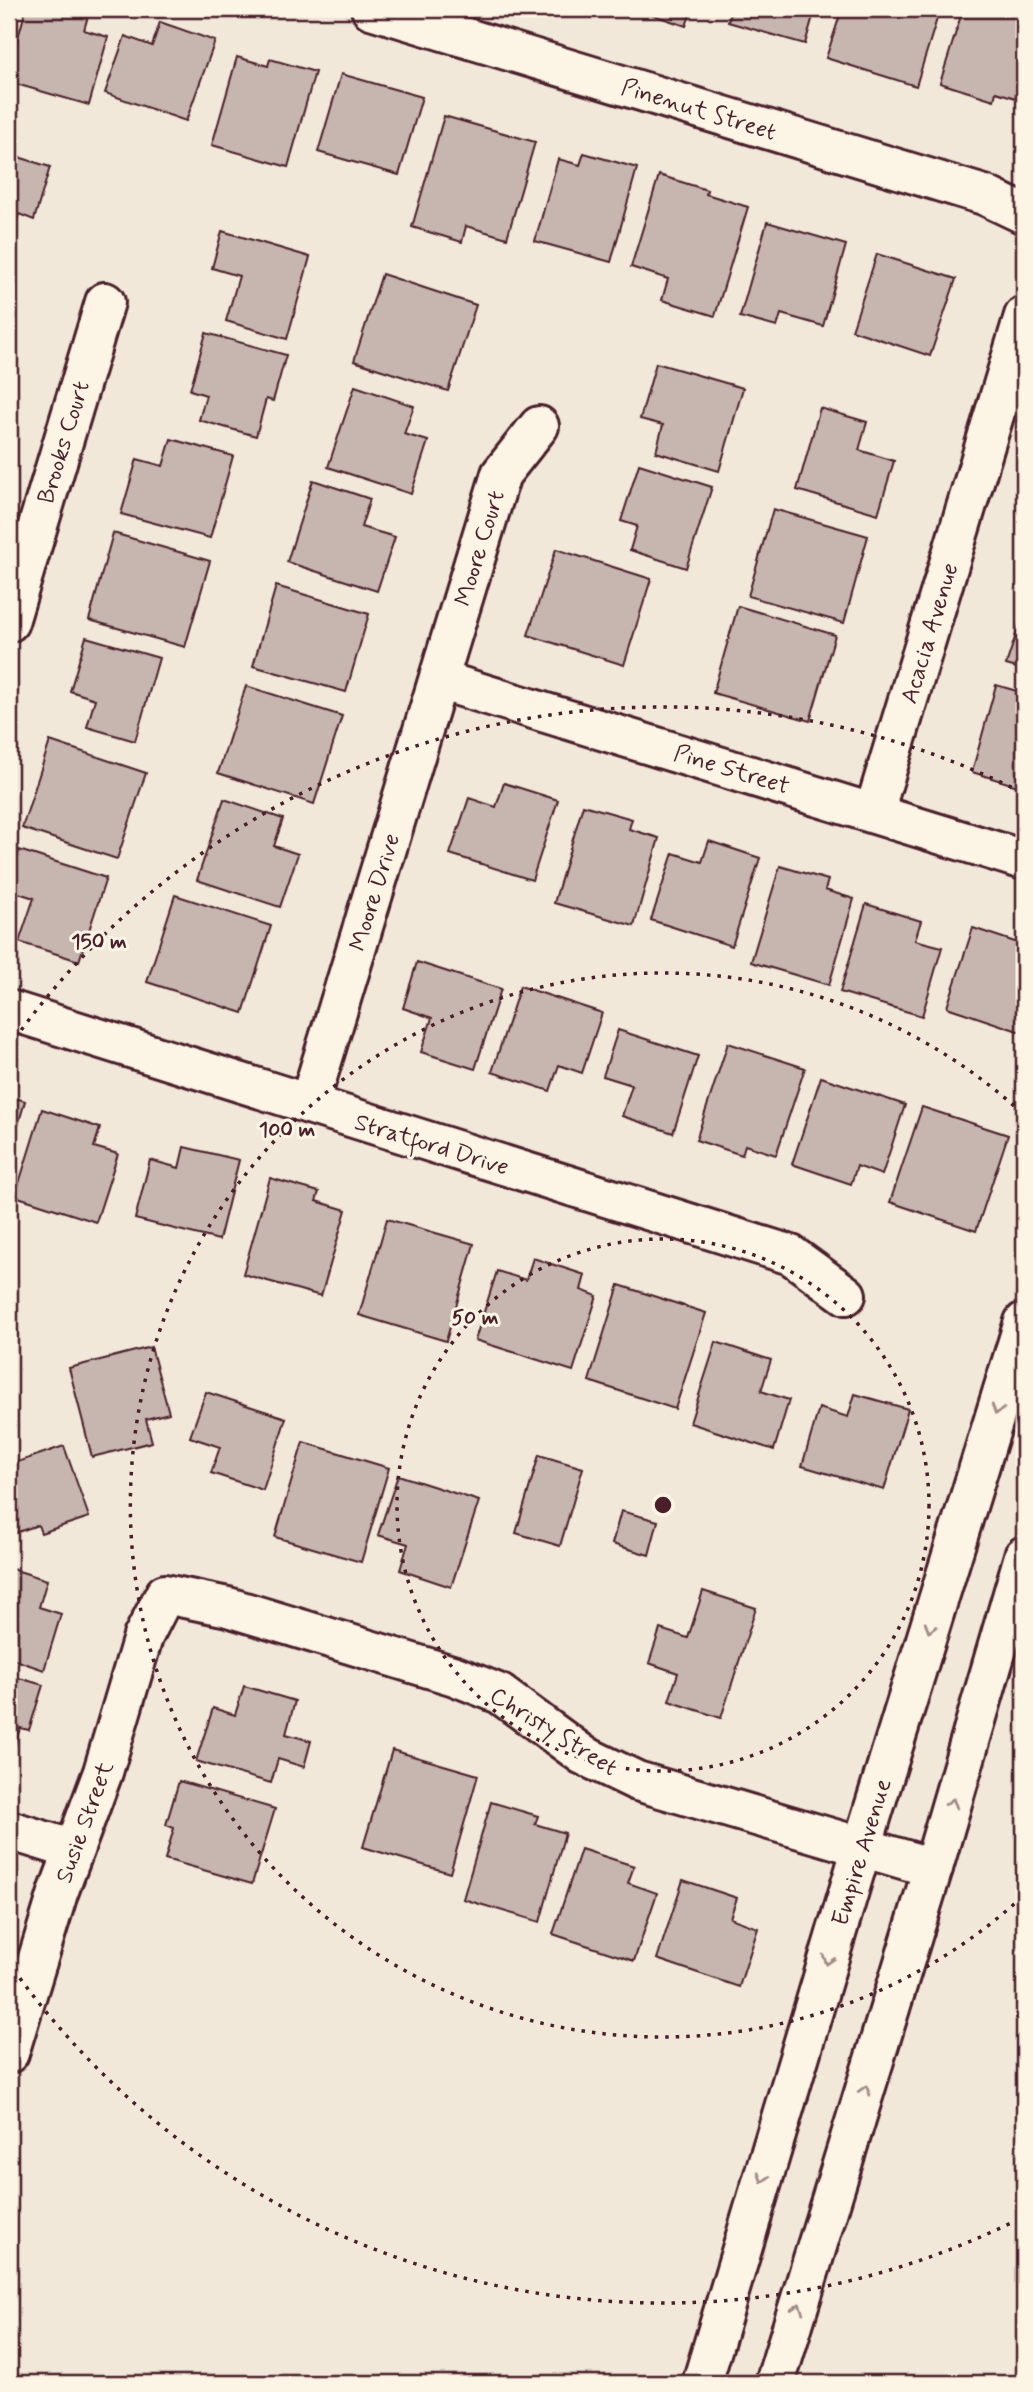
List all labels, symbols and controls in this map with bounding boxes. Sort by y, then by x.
street label: Pinenut Street [617,72,780,149]
street label: Brooks Court [31,377,98,508]
street label: Moore Court [448,487,513,610]
street label: Acacia Avenue [894,559,967,708]
street label: Pine Street [670,738,793,803]
street label: Moore Drive [343,830,408,955]
text: 150 m [71,928,127,956]
street label: Stratford Drive [350,1107,512,1186]
text: 100 m [259,1116,315,1144]
text: 50 m [452,1304,499,1332]
one-way arrow [991,1404,1005,1416]
centre of rings [651,1493,675,1517]
one-way arrow [923,1621,938,1633]
street label: Christy Street [483,1681,623,1784]
street label: Susie Street [49,1757,122,1888]
street label: Empire Avenue [825,1775,900,1930]
one-way arrow [944,1797,959,1809]
one-way arrow [822,1953,837,1965]
one-way arrow [857,2084,871,2097]
one-way arrow [757,2171,772,2183]
one-way arrow [790,2302,805,2314]

